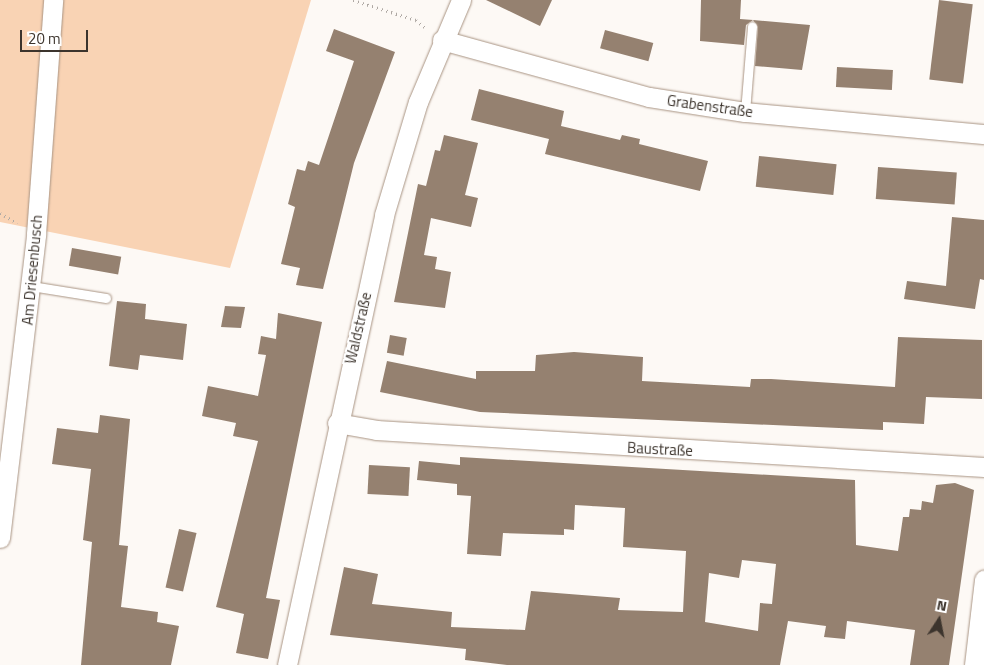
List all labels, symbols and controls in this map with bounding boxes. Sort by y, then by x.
scale bar [22,20,90,52]
text: 20 m [28,27,61,50]
street label: Grabenstraße [666,91,754,121]
street label: Am Driesenbusch [18,214,46,326]
street label: Waldstraße [341,290,375,366]
street label: Baustraße [627,438,693,460]
text: N [935,594,949,616]
north arrow [914,595,964,645]

